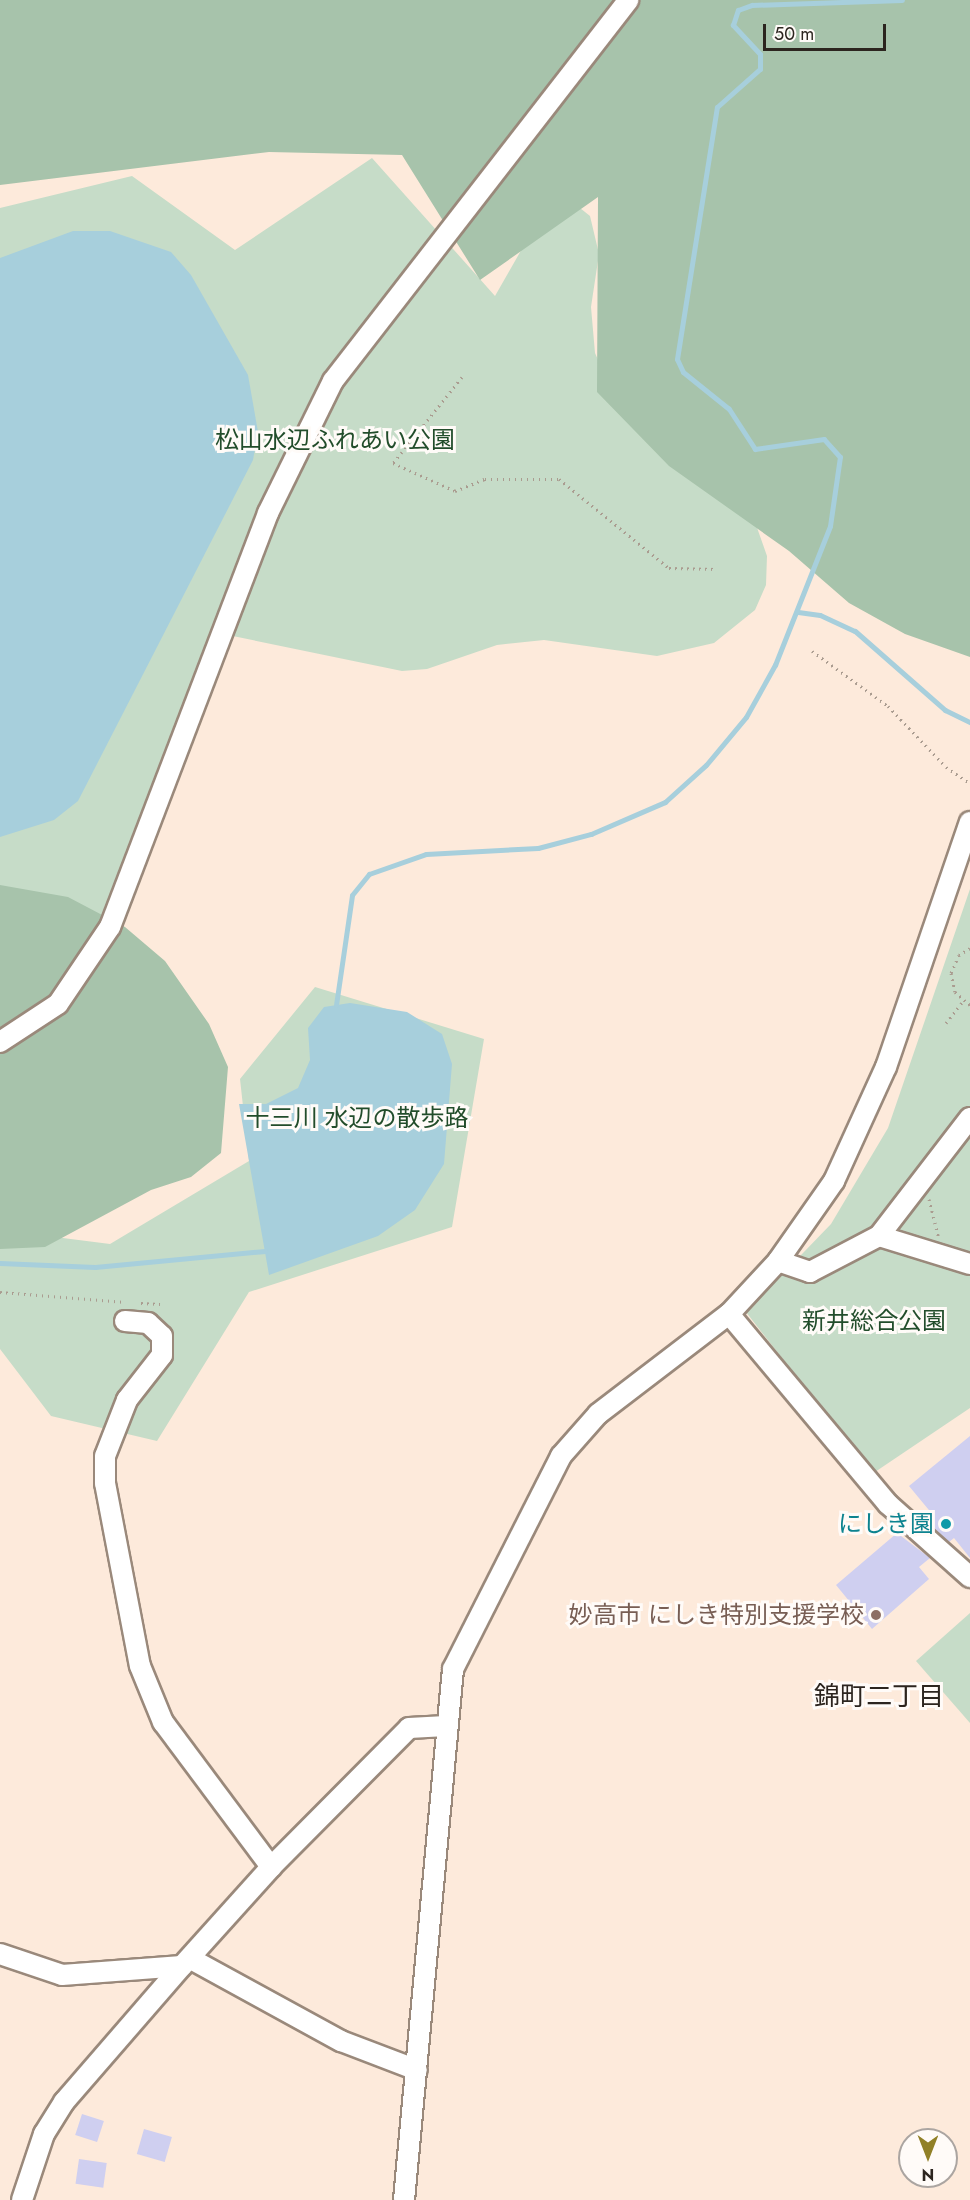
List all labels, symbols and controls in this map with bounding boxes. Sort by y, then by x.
scale bar [766,12,889,50]
text: 50 m [774,21,814,47]
park label: 松山水辺ふれあい公園 [215,426,455,454]
park label: 十三川 水辺の散歩路 [245,1104,469,1132]
park label: 新井総合公園 [802,1307,946,1335]
place label: にしき園 [838,1510,934,1538]
marker: にしき園 [939,1517,953,1531]
place label: 妙高市 にしき特別支援学校 [569,1601,864,1629]
marker: 妙高市 にしき特別支援学校 [869,1608,883,1622]
district label: 錦町二丁目 [814,1681,944,1713]
north arrow [898,2128,958,2188]
text: N [922,2163,934,2186]

